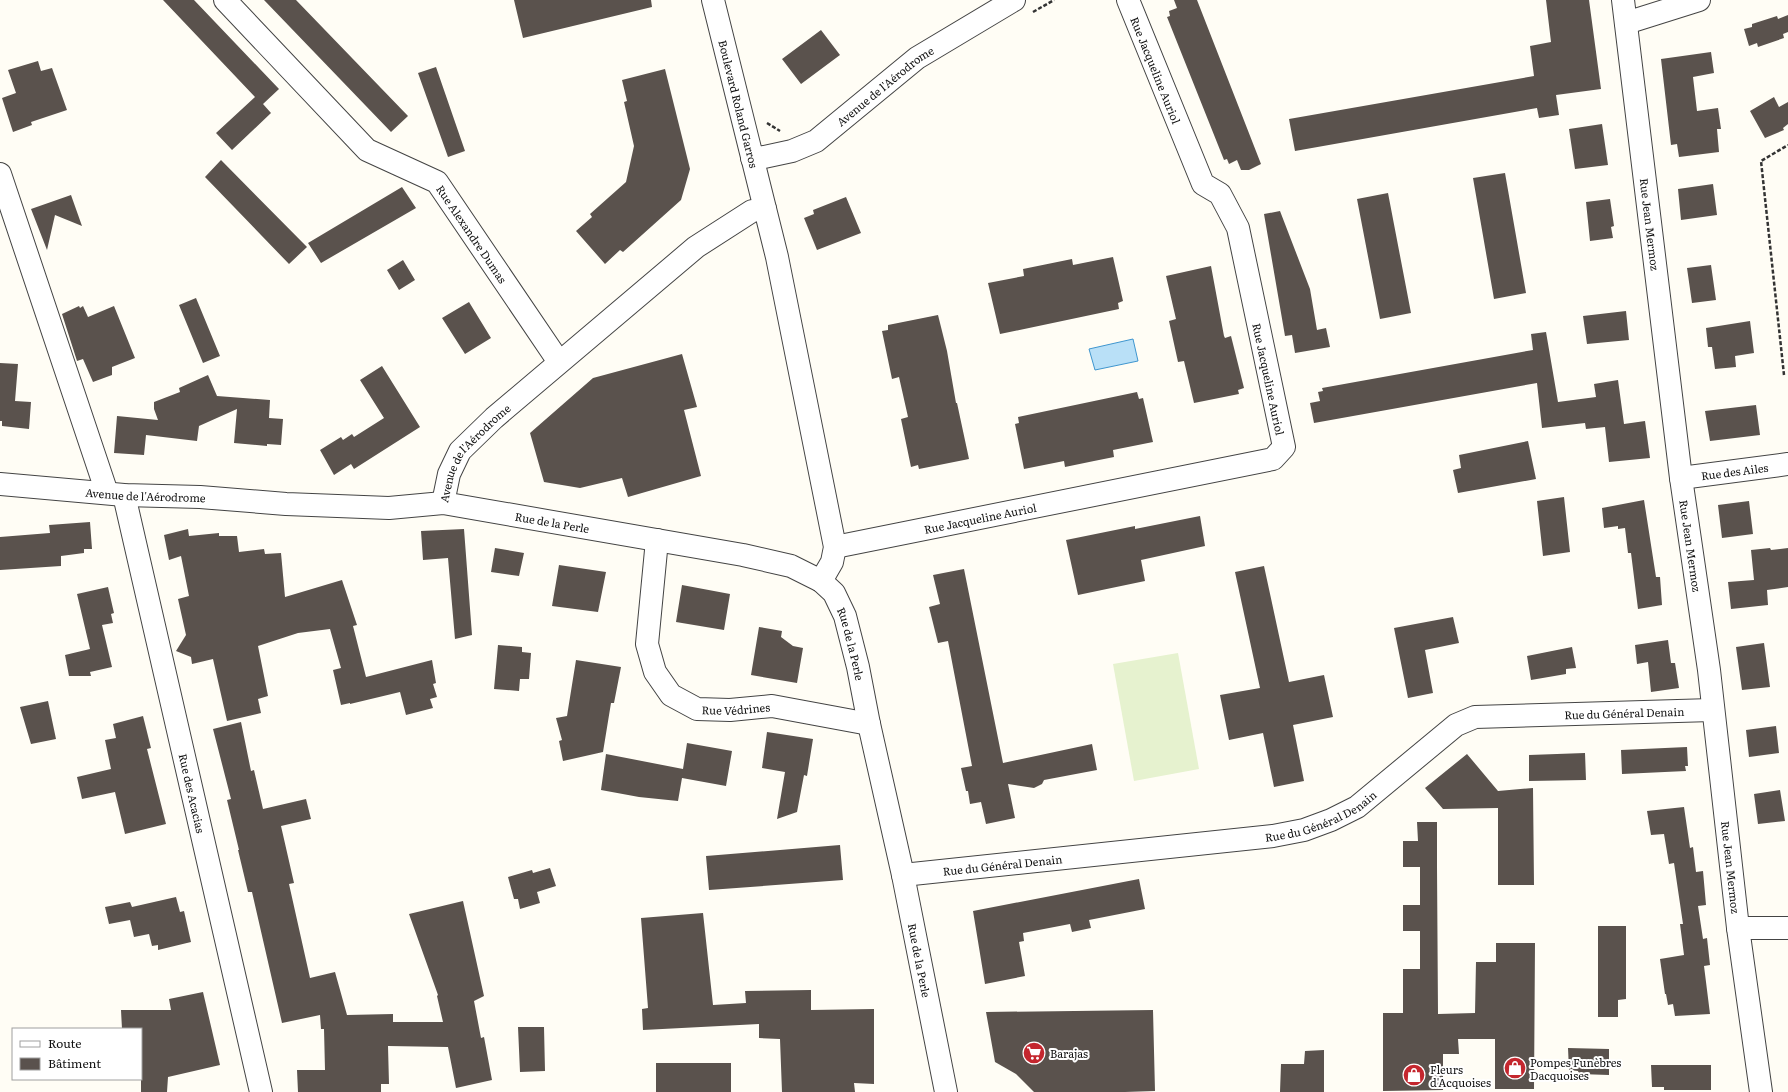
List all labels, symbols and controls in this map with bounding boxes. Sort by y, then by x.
street label: Rue Jacqueline Auriol [1127,14,1185,126]
street label: Boulevard Roland Garros [715,38,762,169]
street label: Avenue de l'Aérodrome [833,42,937,129]
street label: Rue Jean Mermoz [1637,177,1664,272]
street label: Rue Alexandre Dumas [433,181,511,286]
street label: Rue Jacqueline Auriol [1249,321,1289,437]
street label: Avenue de l'Aérodrome [435,400,514,504]
street label: Rue des Ailes [1700,459,1769,483]
street label: Avenue de l'Aérodrome [85,484,207,505]
street label: Rue Jacqueline Auriol [922,499,1038,537]
street label: Rue Jean Mermoz [1676,499,1706,594]
street label: Rue de la Perle [514,508,591,536]
street label: Rue de la Perle [834,604,868,682]
street label: Rue Védrines [701,698,771,718]
street label: Rue du Général Denain [1564,703,1685,722]
street label: Rue des Acacias [176,752,209,835]
street label: Rue du Général Denain [1264,786,1379,845]
street label: Rue Jean Mermoz [1718,820,1744,915]
street label: Rue du Général Denain [942,850,1063,879]
street label: Rue de la Perle [905,922,935,999]
legend [12,1028,142,1080]
text: Route [48,1034,82,1052]
supermarket icon: Barajas [1021,1040,1047,1066]
place label: Barajas [1050,1045,1088,1061]
text: Bâtiment [48,1054,101,1072]
place label: Pompes Funèbres Dacquoises [1530,1054,1621,1083]
shop icon: Pompes Funèbres Dacquoises [1502,1055,1528,1081]
place label: Fleurs d'Acquoises [1430,1061,1491,1090]
shop icon: Fleurs d'Acquoises [1401,1062,1427,1088]

